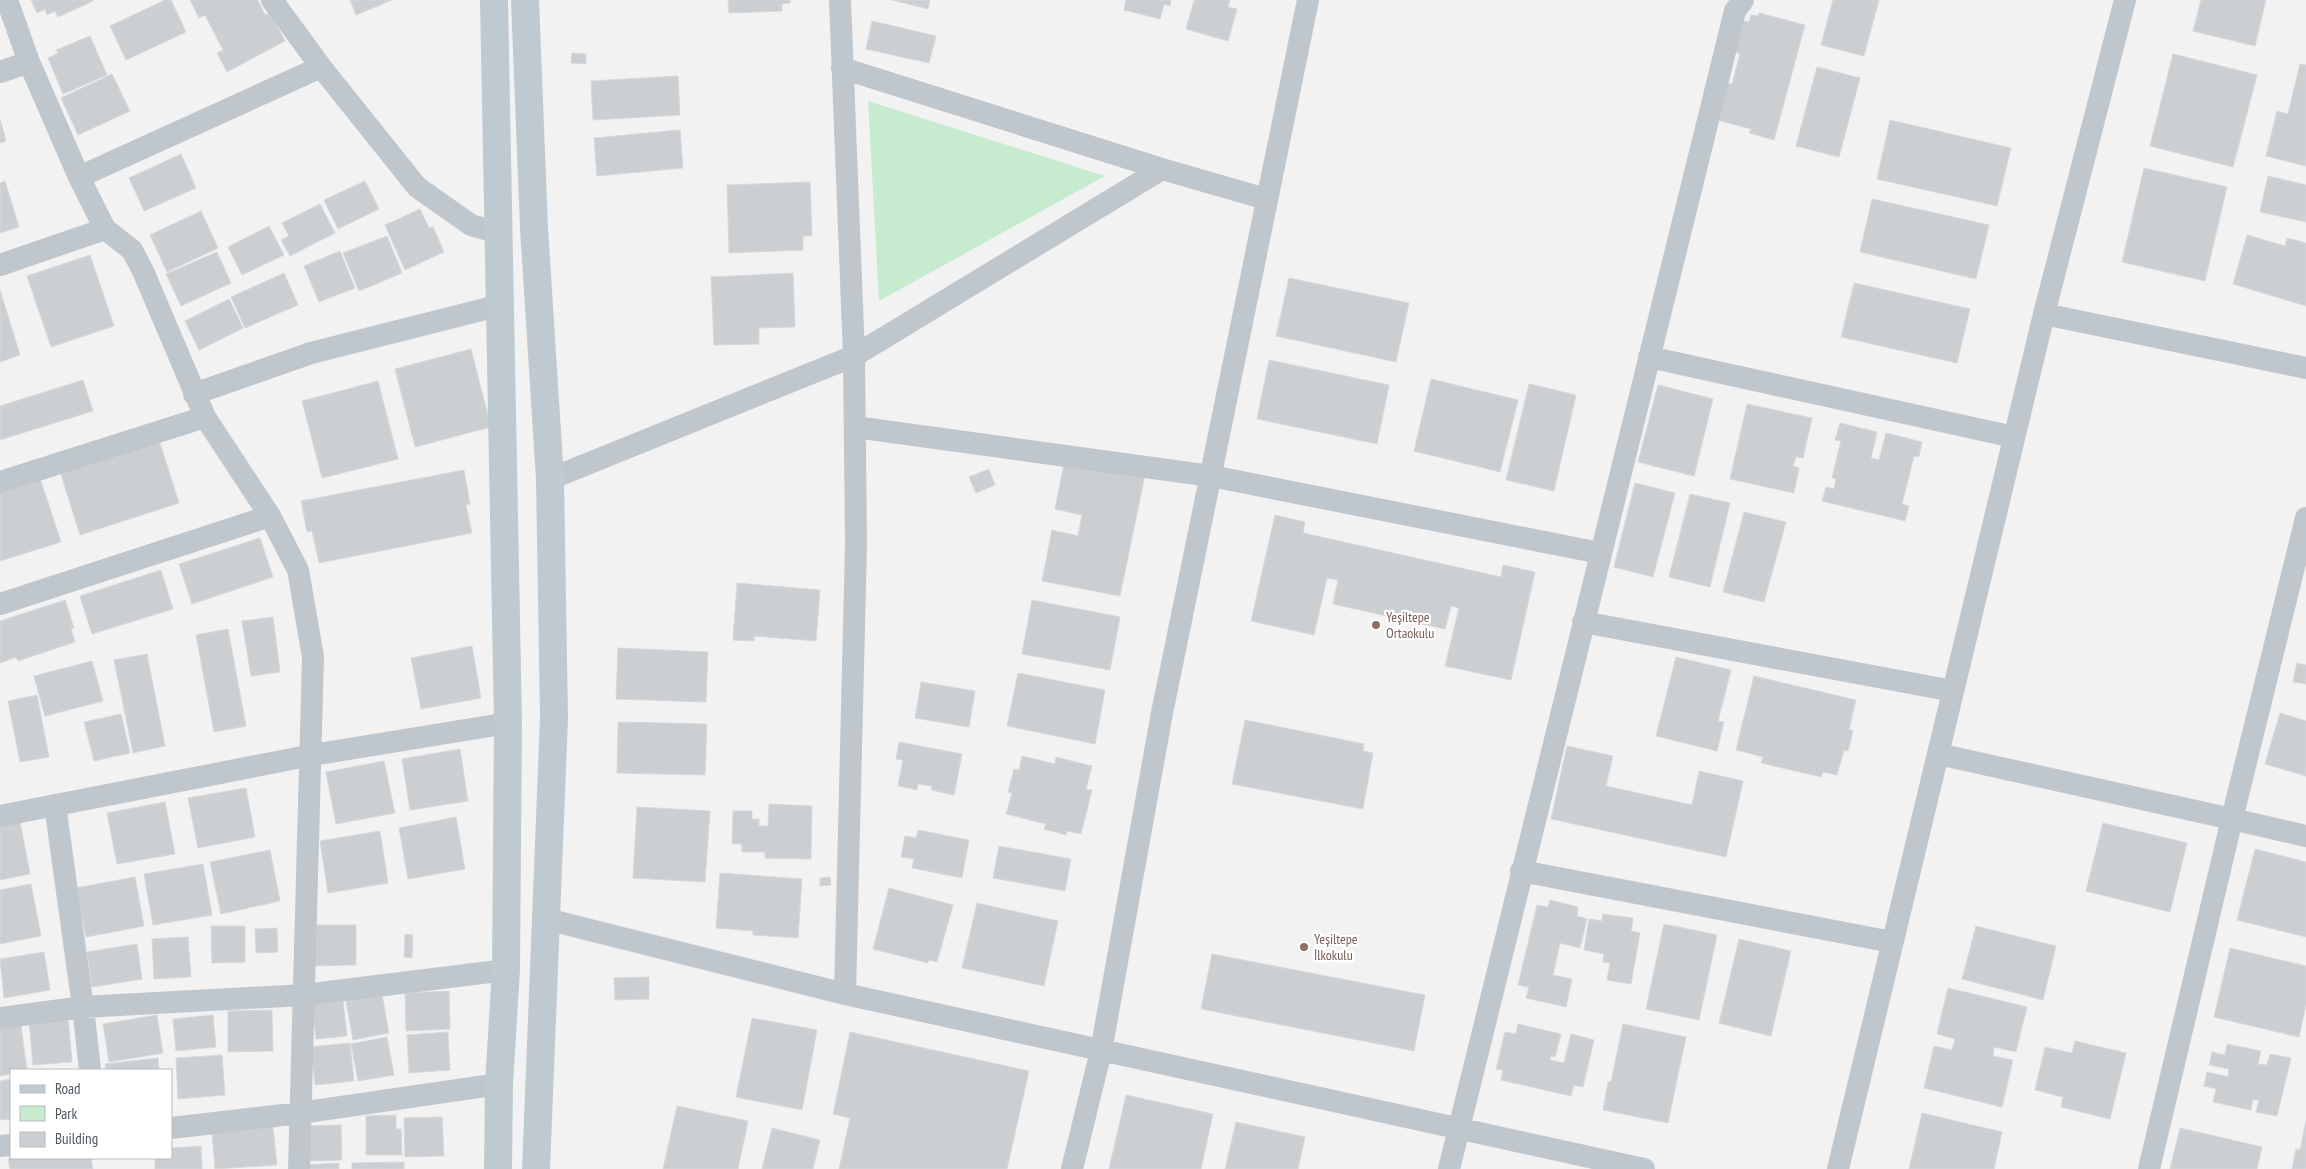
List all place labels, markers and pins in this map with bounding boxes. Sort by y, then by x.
place label: Yeşiltepe Ortaokulu [1386,608,1434,642]
marker: Yeşiltepe Ortaokulu [1370,619,1382,631]
place label: Yeşiltepe İlkokulu [1314,930,1358,964]
marker: Yeşiltepe İlkokulu [1298,941,1310,953]

